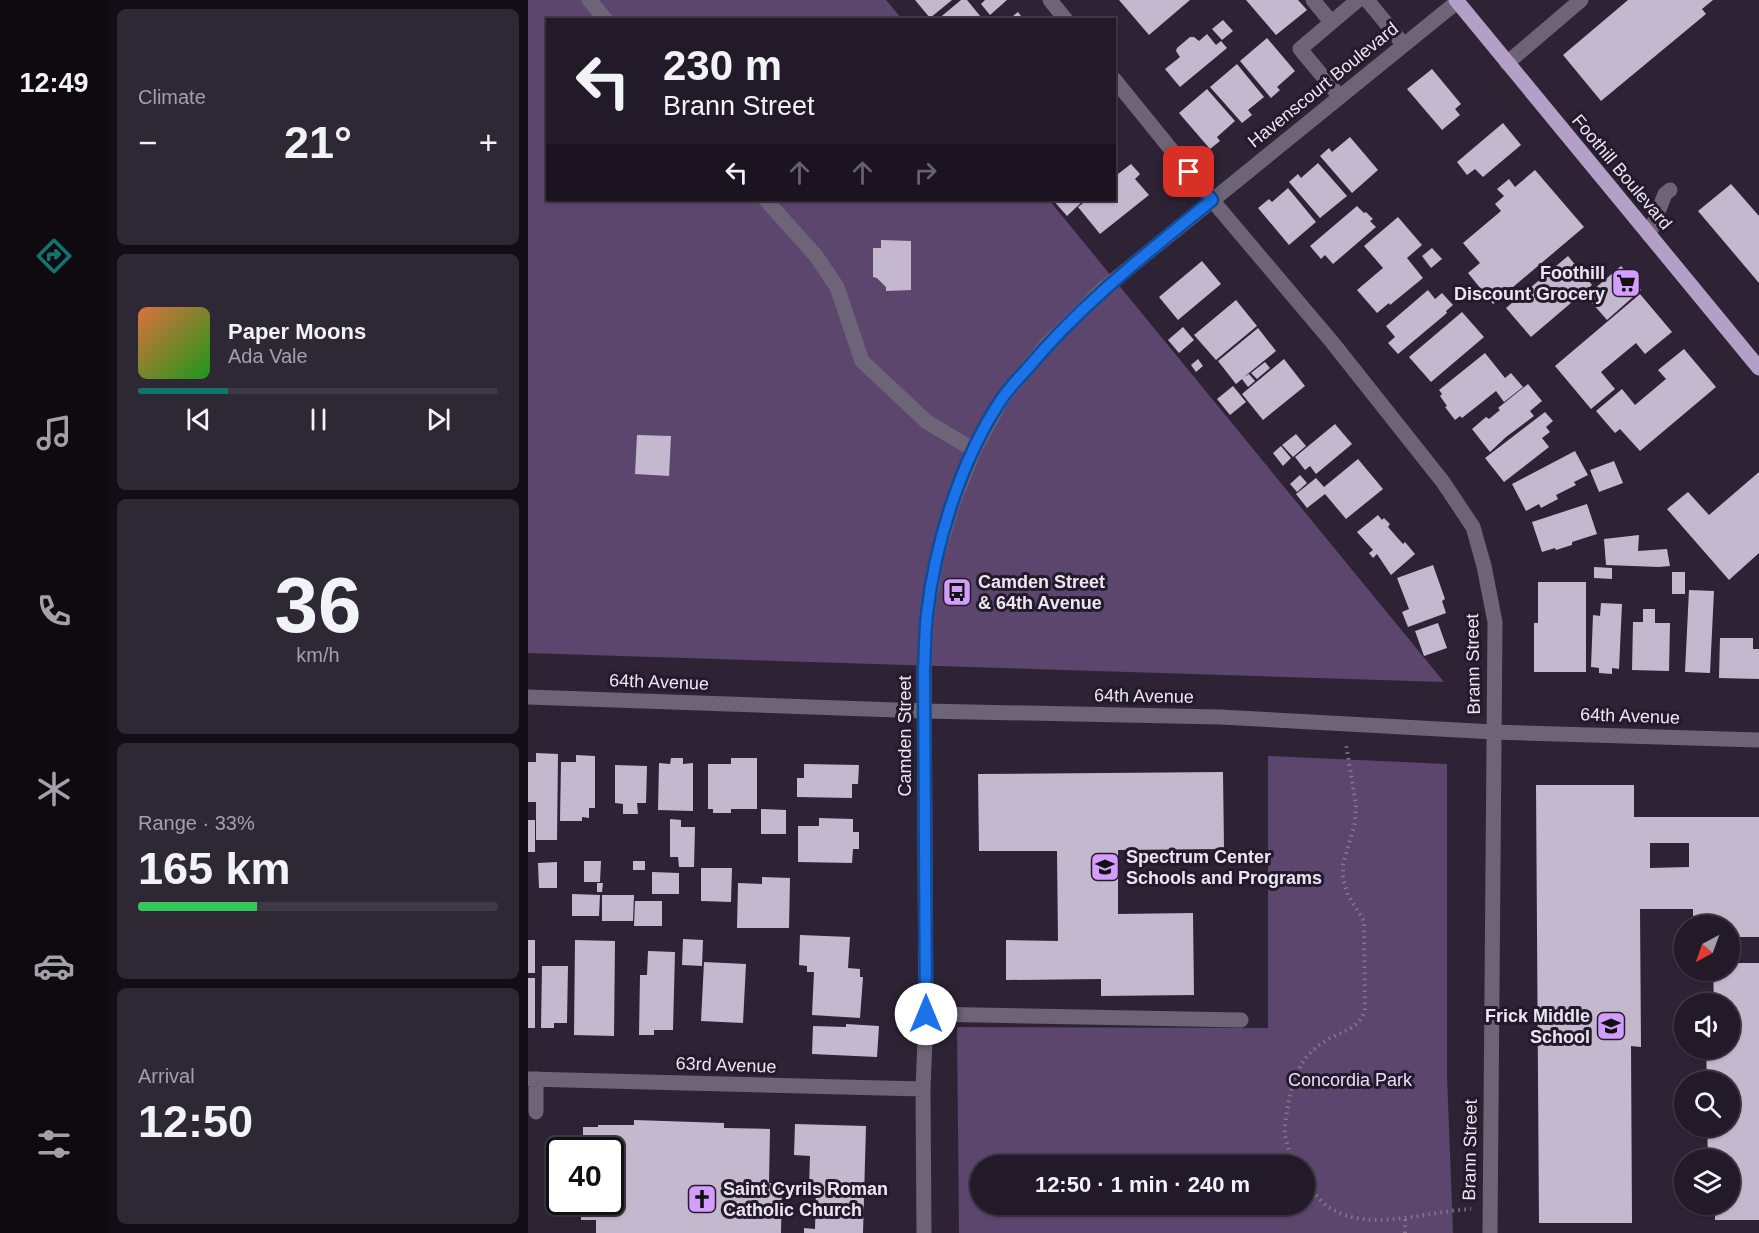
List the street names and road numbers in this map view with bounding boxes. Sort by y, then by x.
street label: Havenscourt Boulevard [1244,18,1402,152]
street label: Foothill Boulevard [1568,110,1676,234]
street label: Brann Street [1462,613,1484,715]
street label: 64th Avenue [609,670,709,694]
street label: Camden Street [895,675,915,797]
street label: 64th Avenue [1094,685,1194,707]
street label: 64th Avenue [1580,704,1680,728]
street label: 63rd Avenue [675,1053,777,1077]
street label: Brann Street [1459,1099,1481,1201]

